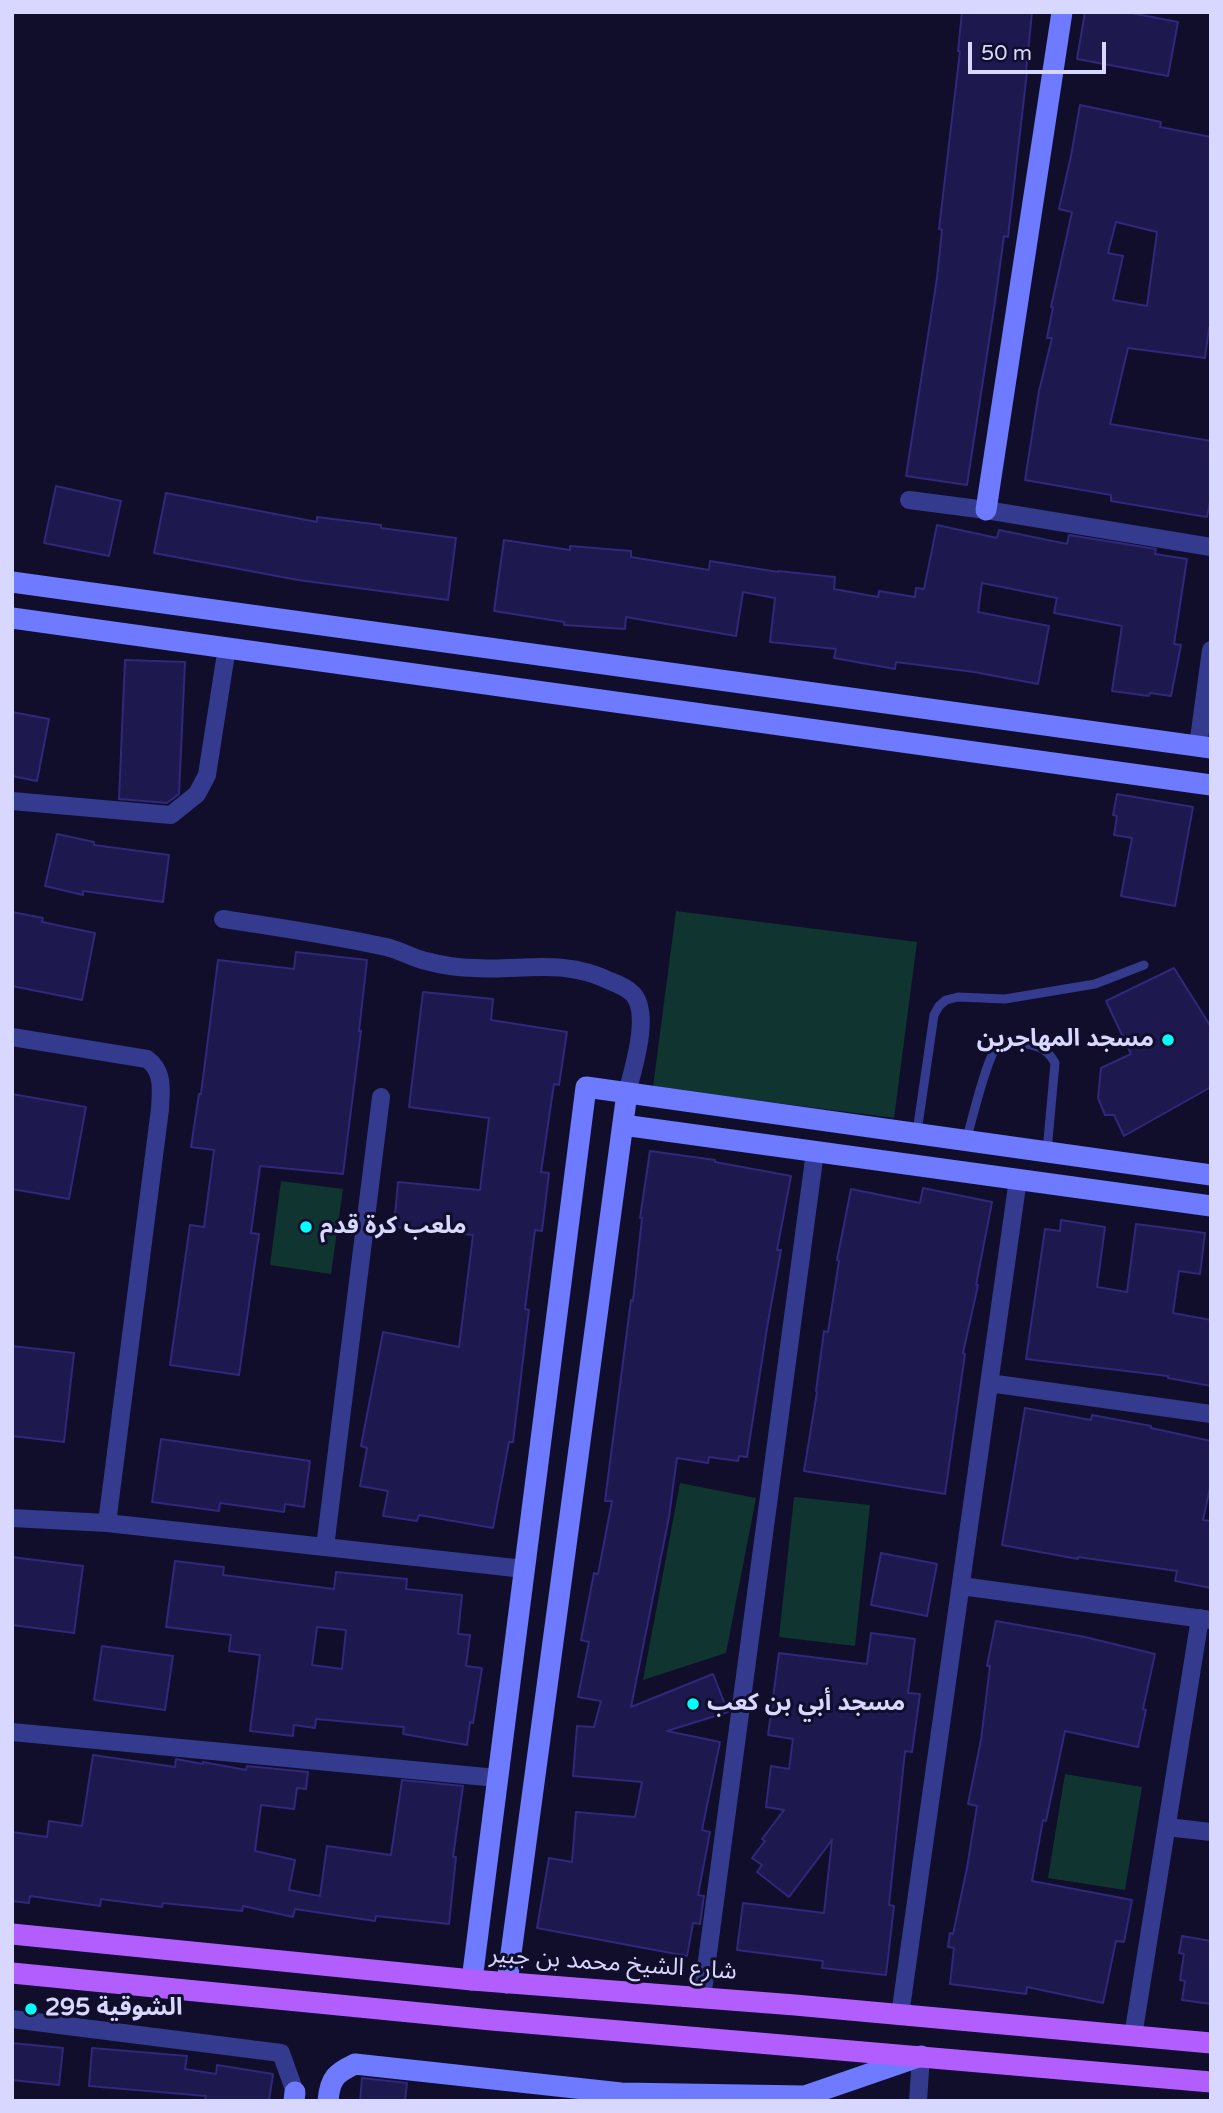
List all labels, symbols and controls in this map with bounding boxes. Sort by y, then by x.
scale bar [971,28,1109,72]
text: 50 m [981,41,1032,66]
place label: مسجد المهاجرين [977,1026,1154,1054]
marker: مسجد المهاجرين [1160,1032,1176,1048]
place label: ملعب كرة قدم [320,1213,466,1241]
marker: ملعب كرة قدم [298,1219,314,1235]
place label: مسجد أبي بن كعب [707,1690,905,1718]
marker: مسجد أبي بن كعب [685,1696,701,1712]
street label: شارع الشيخ محمد بن جبير [488,1941,738,1987]
place label: الشوقية 295 [45,1995,182,2023]
marker: الشوقية 295 [23,2001,39,2017]

